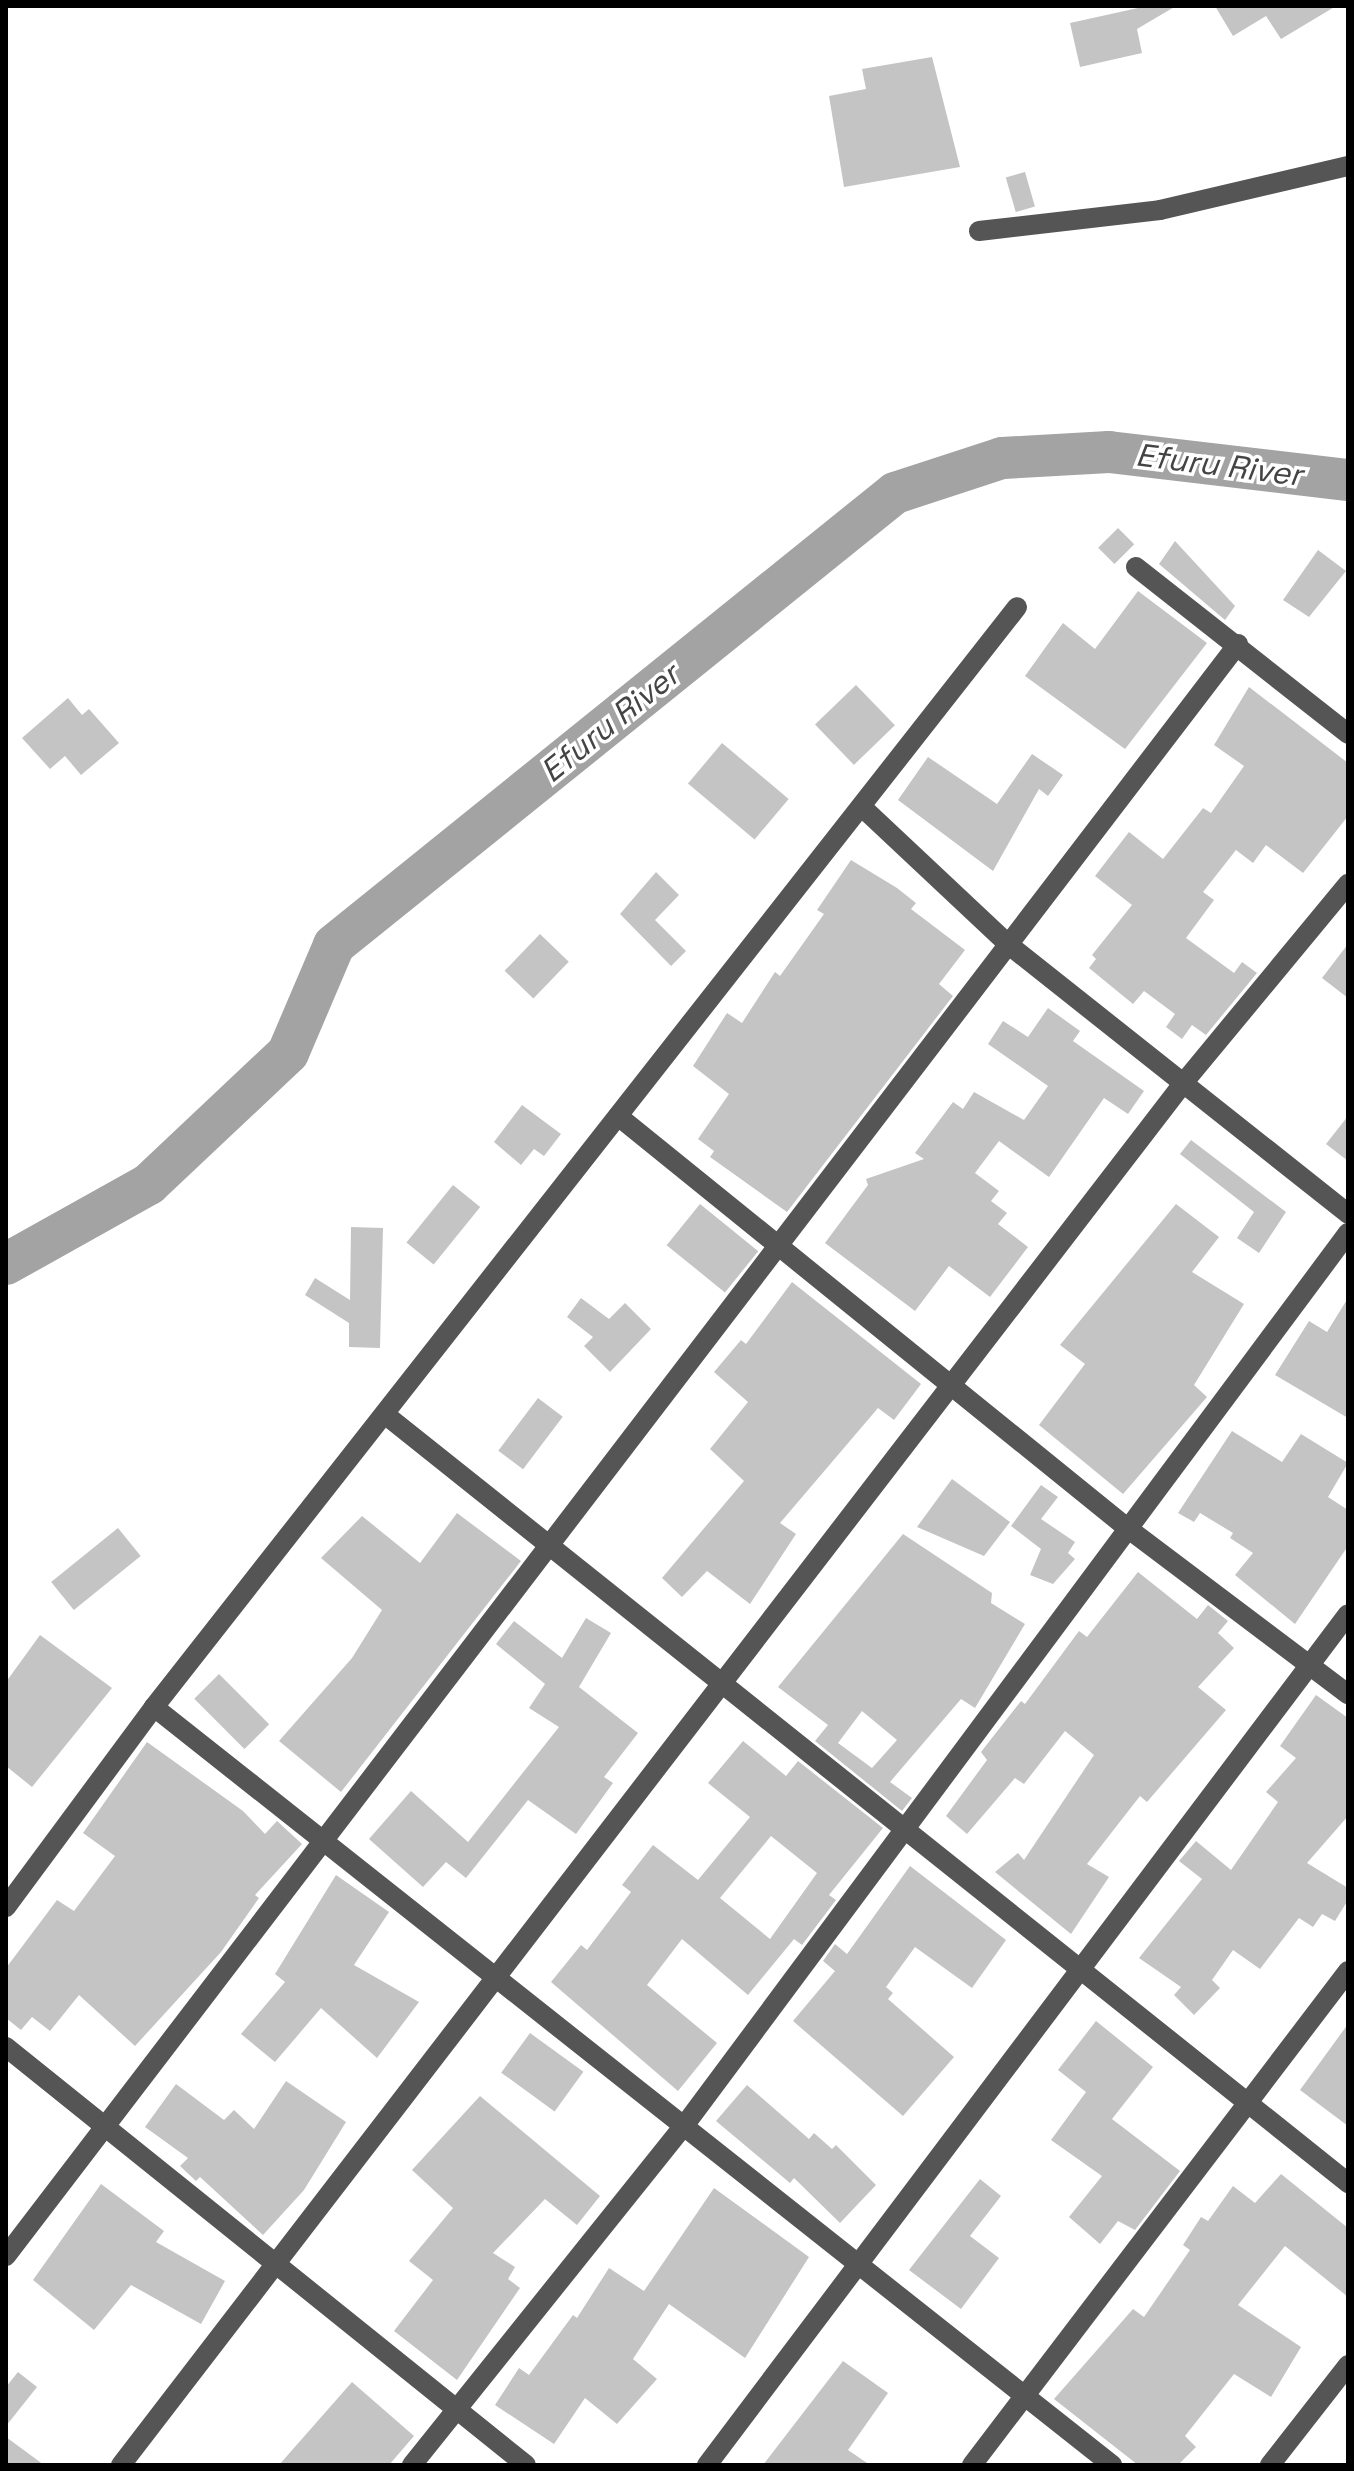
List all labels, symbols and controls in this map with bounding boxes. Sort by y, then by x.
water label: Efuru River [1134,436,1304,494]
water label: Efuru River [533,655,687,791]

